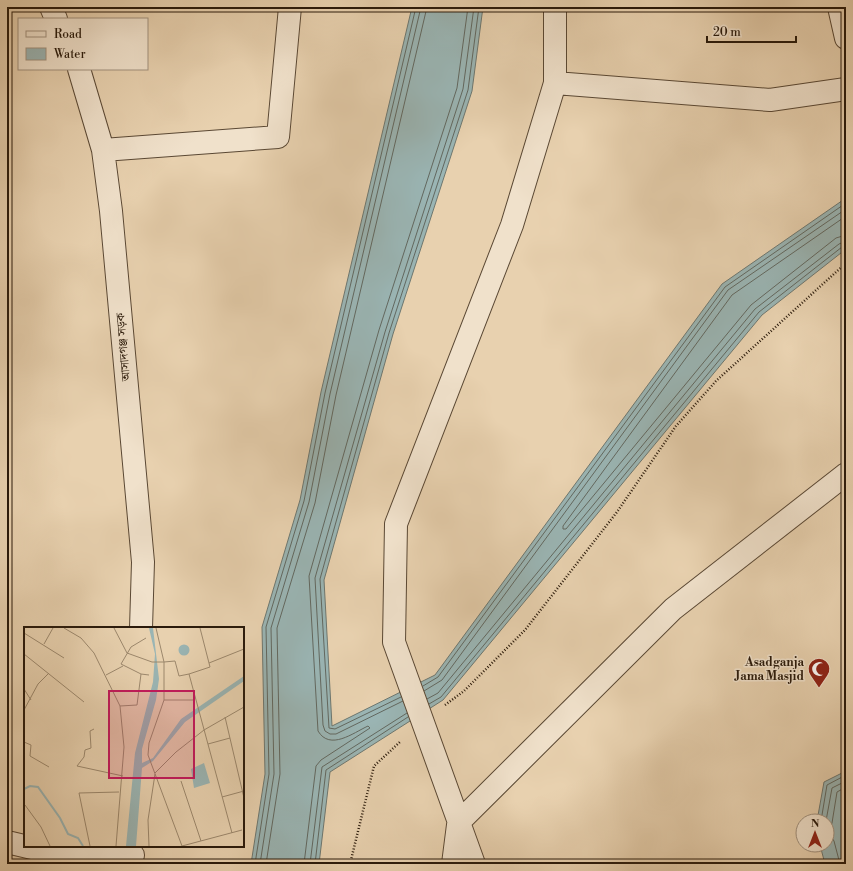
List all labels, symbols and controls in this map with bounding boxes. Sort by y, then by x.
legend [18,18,148,70]
scale bar [707,18,796,44]
text: 20 m [713,25,741,40]
text: Road [54,27,82,42]
text: Water [53,47,86,62]
street label: আসাদগঞ্জ সড়ক [113,312,134,383]
inset map [24,627,244,847]
place label: Asadganja Jama Masjid [734,655,805,684]
mosque icon: Asadganja Jama Masjid [806,656,832,689]
north arrow [795,813,835,853]
text: N [811,817,820,831]

